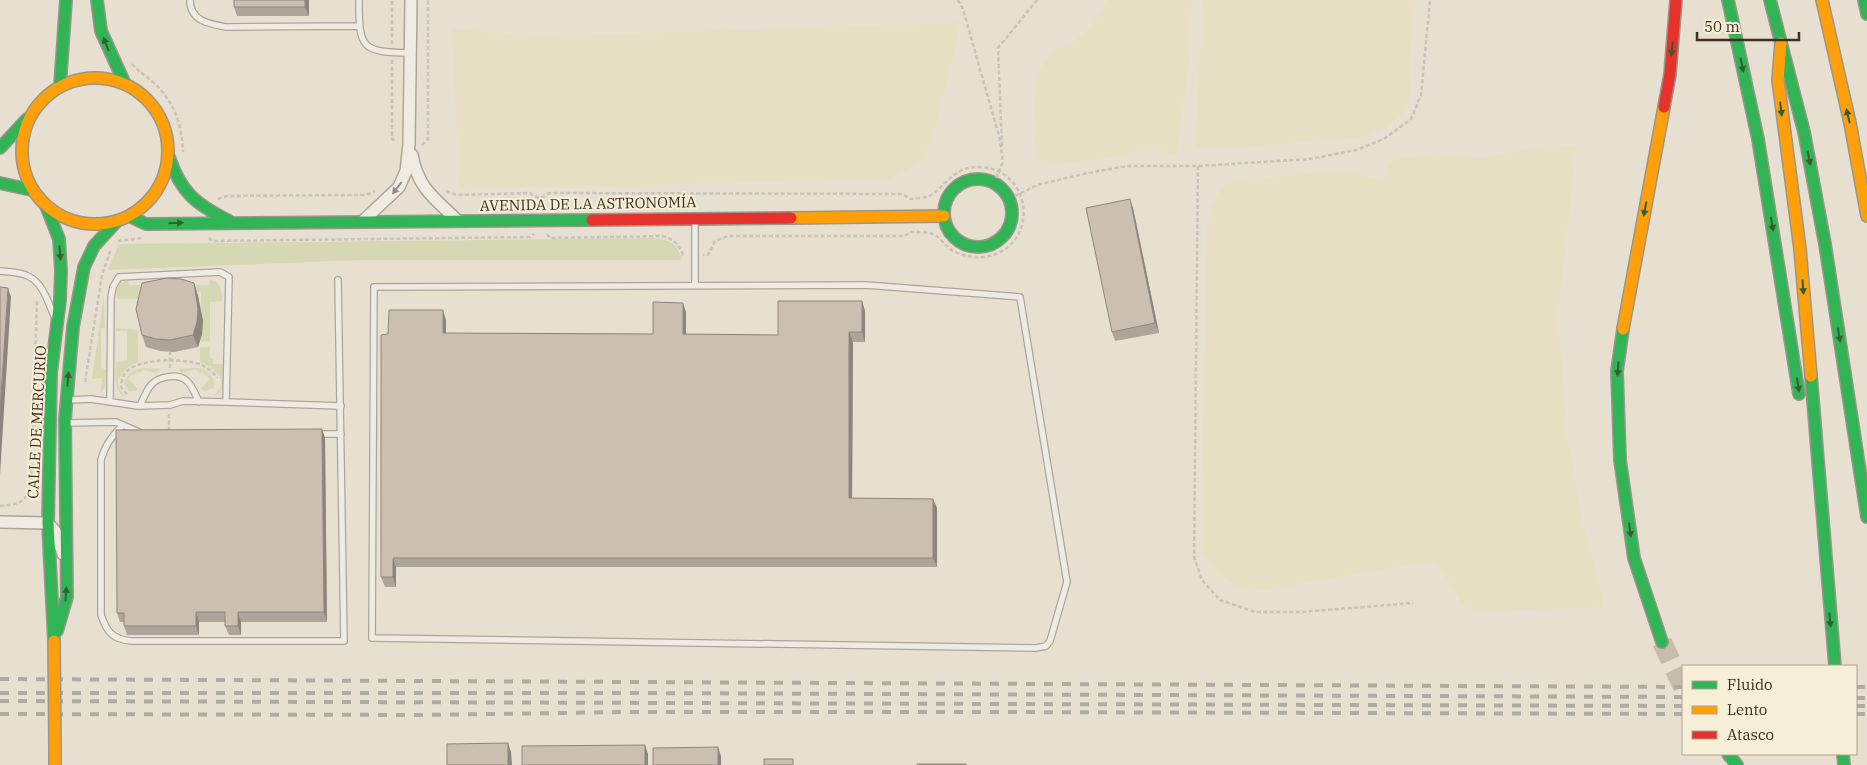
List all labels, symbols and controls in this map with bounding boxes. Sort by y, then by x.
scale bar [1697,10,1800,42]
text: 50 m [1704,17,1740,36]
one-way arrow [102,36,109,51]
one-way arrow [1668,41,1676,57]
one-way arrow [1738,57,1746,72]
one-way arrow [1778,101,1786,117]
one-way arrow [1844,109,1852,124]
one-way arrow [1805,150,1813,166]
one-way arrow [391,181,402,194]
street label: AVENIDA DE LA ASTRONOMÍA [479,192,697,215]
one-way arrow [1641,201,1649,216]
one-way arrow [1768,217,1776,233]
one-way arrow [169,219,185,227]
one-way arrow [56,245,64,261]
one-way arrow [1799,280,1807,296]
one-way arrow [1836,328,1844,344]
street label: CALLE DE MERCURIO [23,345,50,499]
one-way arrow [1614,361,1622,377]
one-way arrow [64,371,72,387]
one-way arrow [1794,377,1802,393]
one-way arrow [1626,523,1634,539]
one-way arrow [62,586,70,602]
one-way arrow [1827,612,1835,628]
legend [1682,665,1857,755]
text: Fluido [1727,675,1772,694]
text: Lento [1727,700,1767,719]
text: Atasco [1727,725,1774,744]

